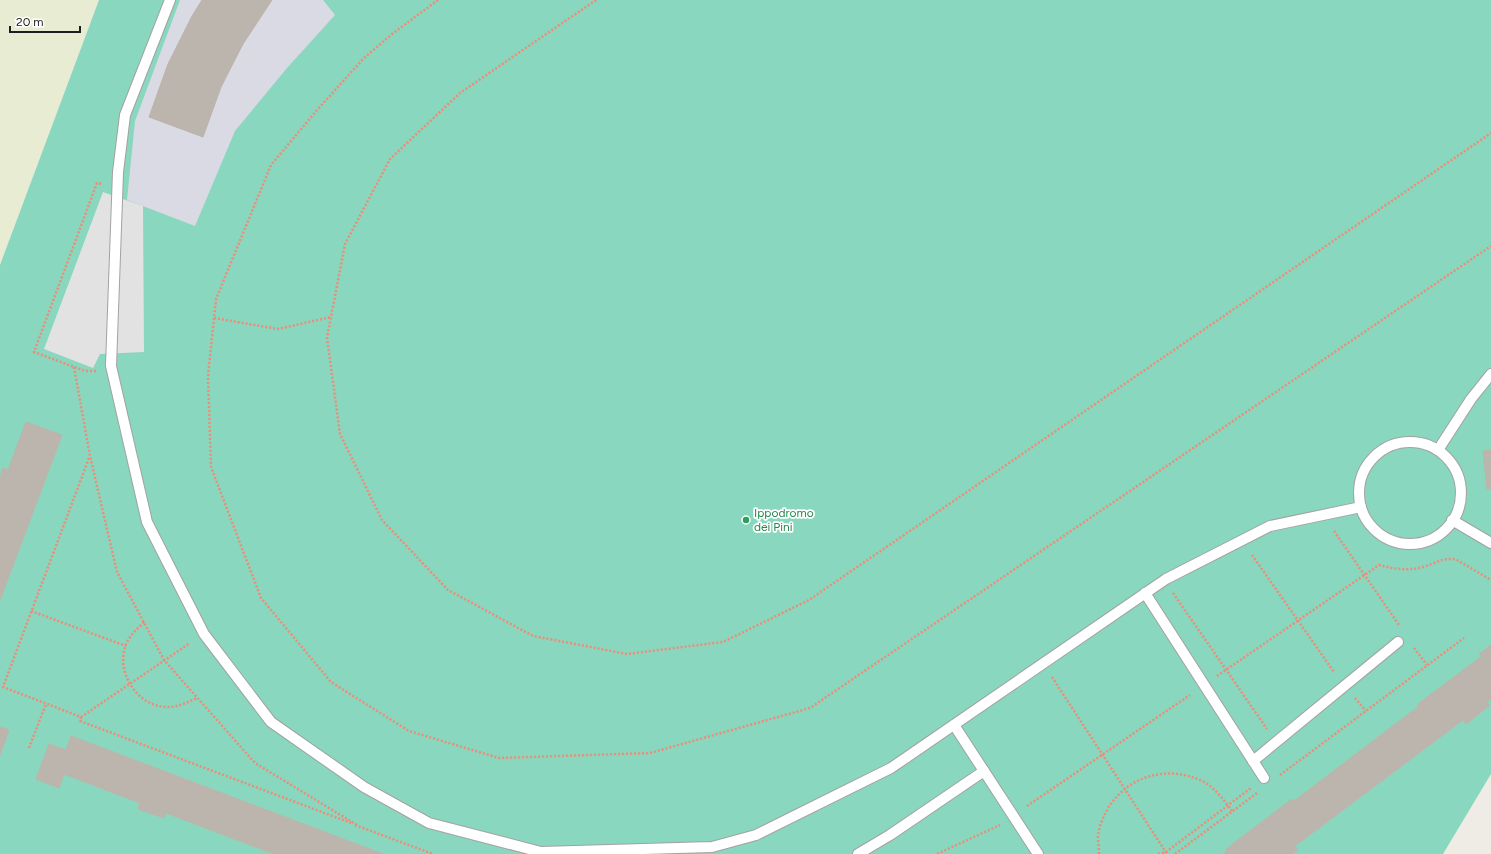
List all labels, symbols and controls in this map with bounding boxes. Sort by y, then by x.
scale bar [10,8,80,34]
text: 20 m [16,15,44,29]
place label: Ippodromo dei Pini [754,506,814,534]
marker: Ippodromo dei Pini [741,515,751,525]

